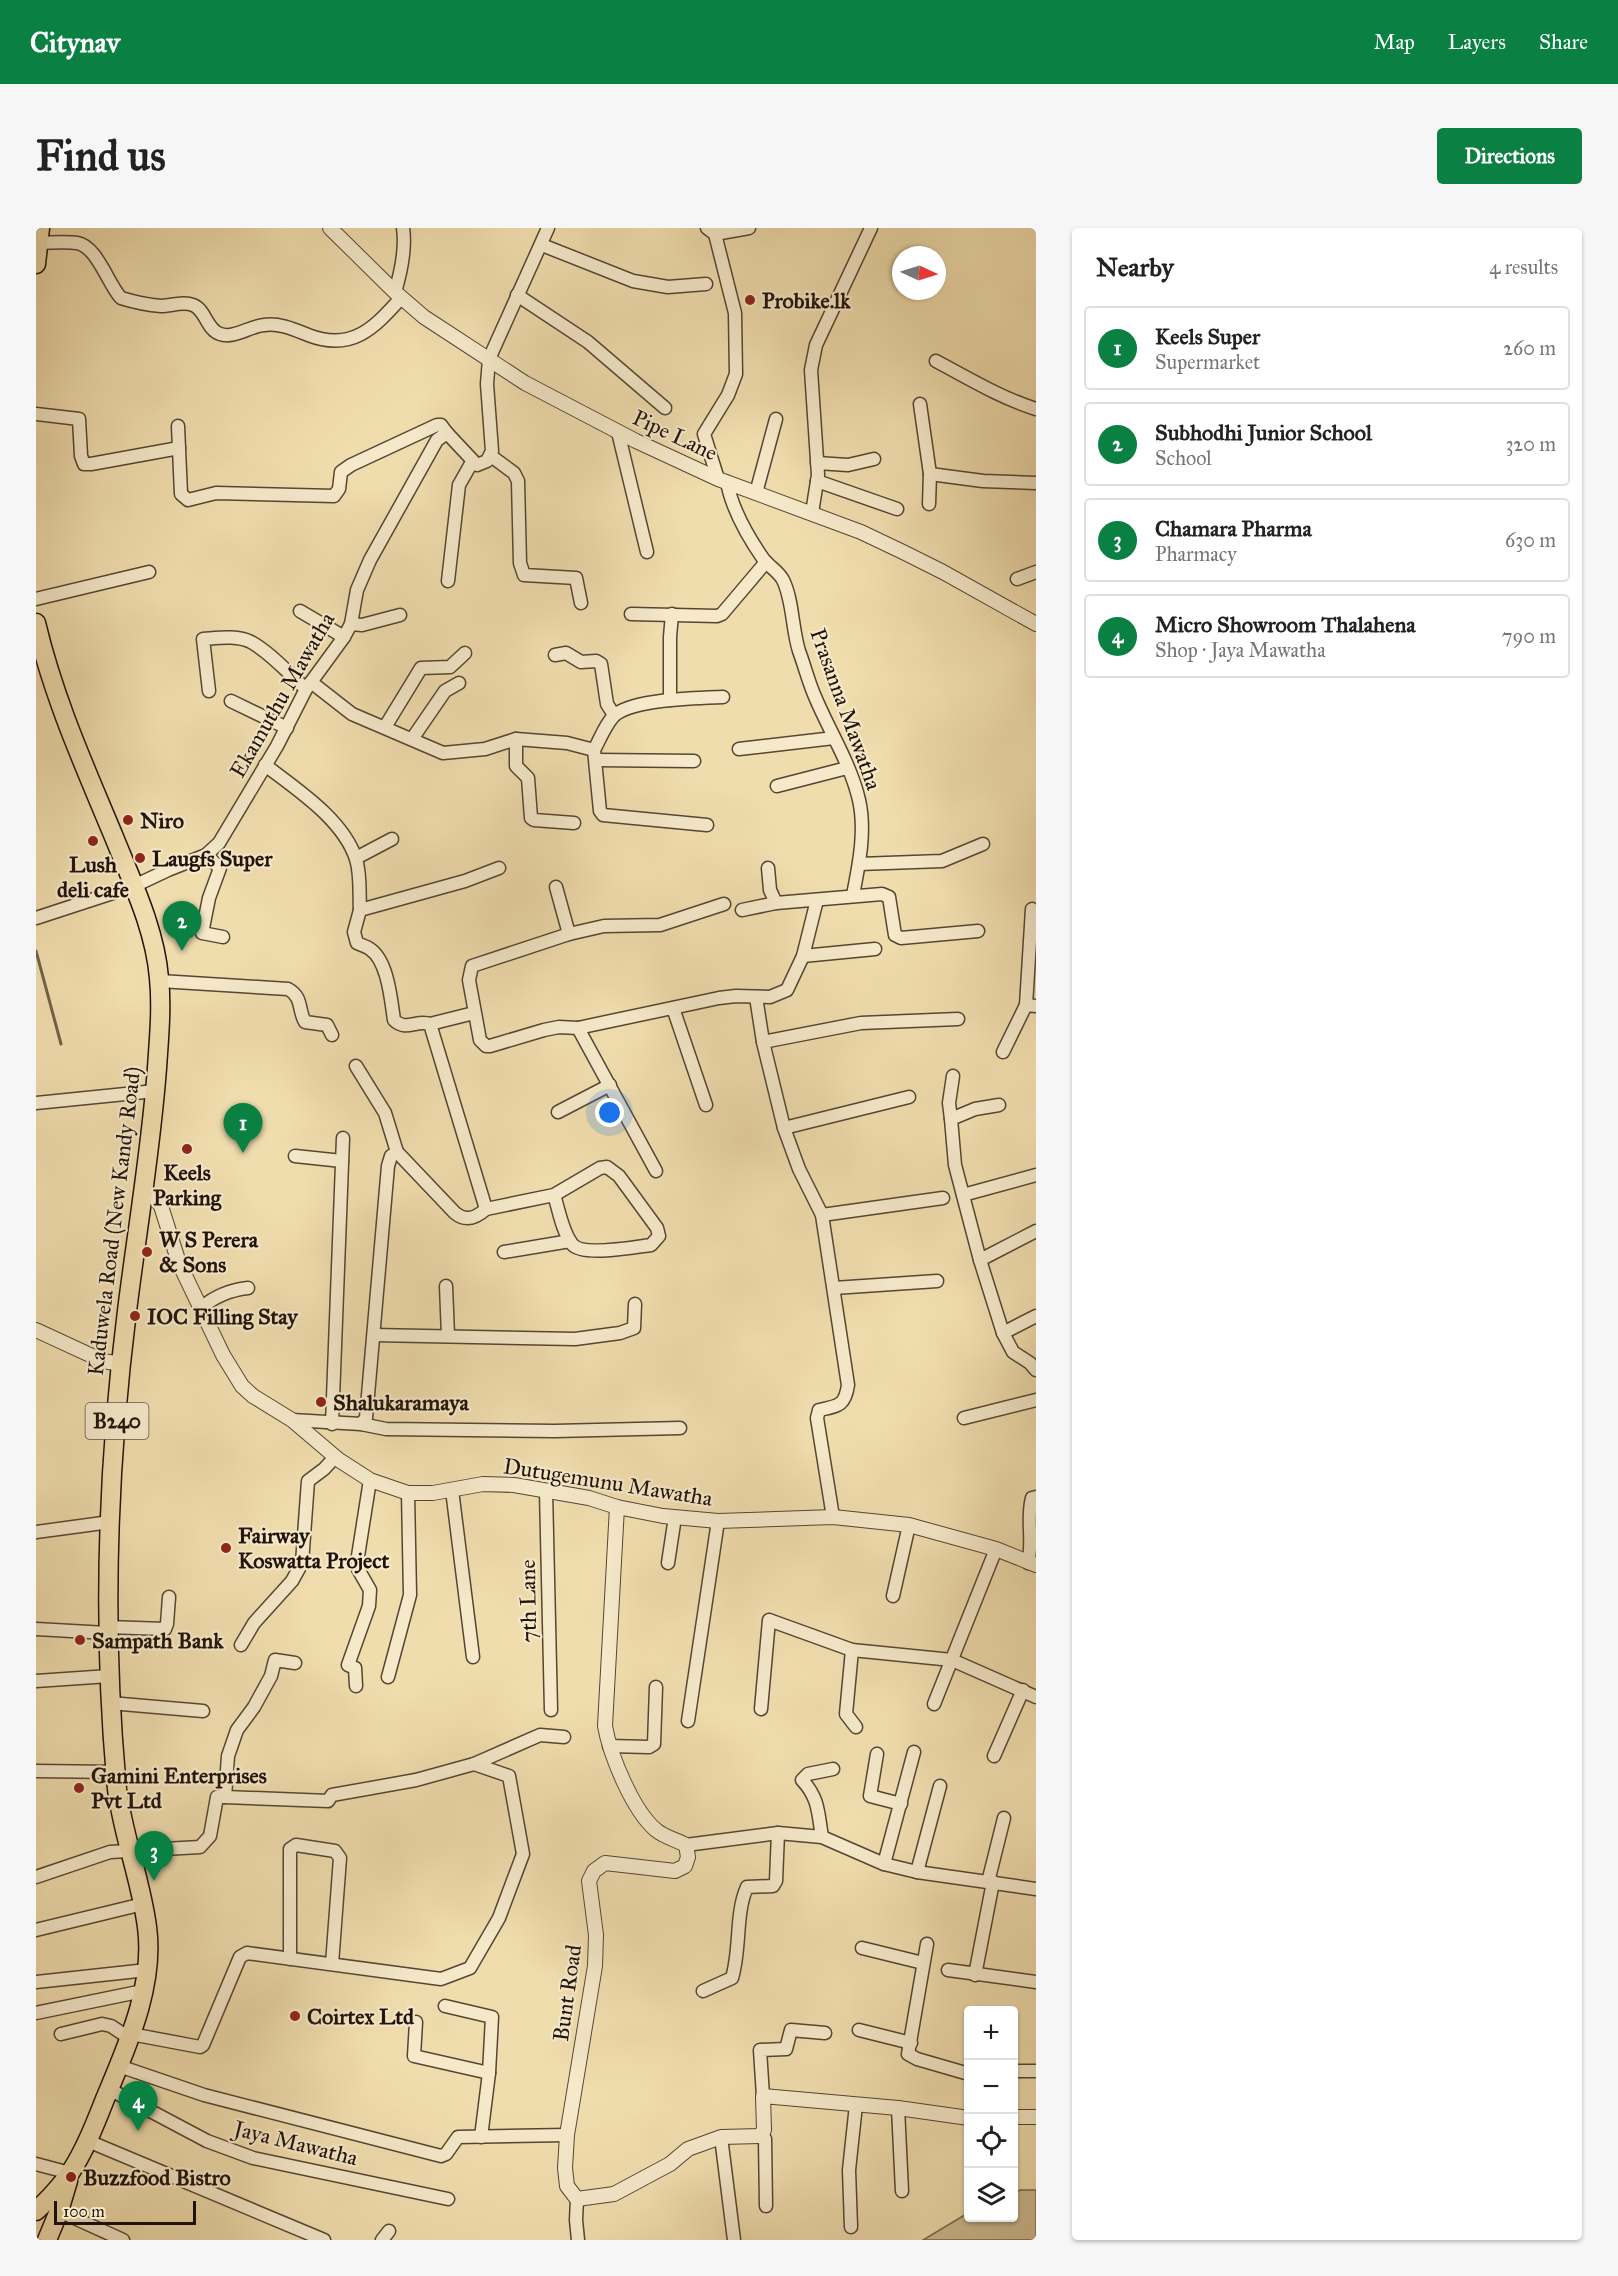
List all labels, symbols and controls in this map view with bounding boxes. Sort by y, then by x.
text: Citynav [30,25,120,60]
text: Map [1374,29,1415,55]
text: Layers [1448,29,1506,55]
text: Share [1539,29,1588,55]
button: Directions [1437,128,1582,184]
text: Find us [36,130,166,182]
north arrow [892,246,946,300]
text: Nearby [1096,251,1174,283]
text: 4 results [1489,255,1558,279]
place label: Probike.lk [762,287,851,314]
marker: Probike.lk [743,293,757,307]
text: Keels Super [1155,323,1260,350]
text: 1 [1114,336,1121,360]
text: 260 m [1503,336,1556,360]
text: Supermarket [1155,350,1260,374]
street label: Pipe Lane [628,404,722,466]
text: Subhodhi Junior School [1155,419,1372,446]
text: 2 [1113,432,1122,456]
text: 320 m [1505,432,1556,456]
text: School [1155,446,1212,470]
text: Chamara Pharma [1155,515,1312,542]
text: 3 [1114,528,1122,552]
text: 630 m [1505,528,1556,552]
text: Pharmacy [1155,542,1237,566]
street label: Ekamuthu Mawatha [224,607,341,782]
text: Micro Showroom Thalahena [1155,611,1416,638]
text: 4 [1112,624,1123,648]
text: 790 m [1502,624,1556,648]
street label: Prasanna Mawatha [804,625,888,794]
text: Shop · Jaya Mawatha [1155,638,1326,662]
place label: Niro [140,807,184,834]
marker: Niro [121,813,135,827]
marker: Lush deli cafe [86,834,100,848]
place label: Laugfs Super [152,845,273,872]
place label: Lush deli cafe [57,851,129,903]
marker: Laugfs Super [133,851,147,865]
pin: 2 [162,902,202,951]
street label: Kaduwela Road (New Kandy Road) [82,1065,146,1377]
your location [595,1098,624,1127]
pin: 1 [224,1104,262,1153]
marker: Keels Parking [180,1142,194,1156]
place label: Keels Parking [153,1159,222,1211]
place label: W S Perera & Sons [159,1226,259,1278]
marker: W S Perera & Sons [140,1245,154,1259]
place label: IOC Filling Stay [147,1303,299,1330]
marker: IOC Filling Stay [128,1309,142,1323]
place label: Shalukaramaya [333,1389,470,1416]
marker: Shalukaramaya [314,1395,328,1409]
road number: B240 [86,1403,148,1439]
street label: Dutugemunu Mawatha [502,1452,715,1512]
place label: Fairway Koswatta Project [238,1522,389,1574]
marker: Fairway Koswatta Project [219,1541,233,1555]
street label: 7th Lane [514,1559,542,1643]
place label: Sampath Bank [92,1627,224,1654]
marker: Sampath Bank [73,1633,87,1647]
place label: Gamini Enterprises Pvt Ltd [91,1762,267,1814]
marker: Gamini Enterprises Pvt Ltd [72,1781,86,1795]
pin: 3 [134,1832,174,1881]
street label: Bunt Road [547,1943,587,2043]
place label: Coirtex Ltd [307,2003,415,2030]
map controls [964,2006,1018,2222]
button: + [964,2006,1018,2060]
marker: Coirtex Ltd [288,2009,302,2023]
button: − [964,2060,1018,2114]
pin: 4 [118,2082,158,2131]
street label: Jaya Mawatha [229,2114,361,2172]
button: locate [964,2114,1018,2168]
place label: Buzzfood Bistro [83,2164,231,2191]
button: layers [964,2168,1018,2222]
marker: Buzzfood Bistro [64,2170,78,2184]
scale bar [54,2198,196,2226]
text: 100 m [63,2202,105,2221]

